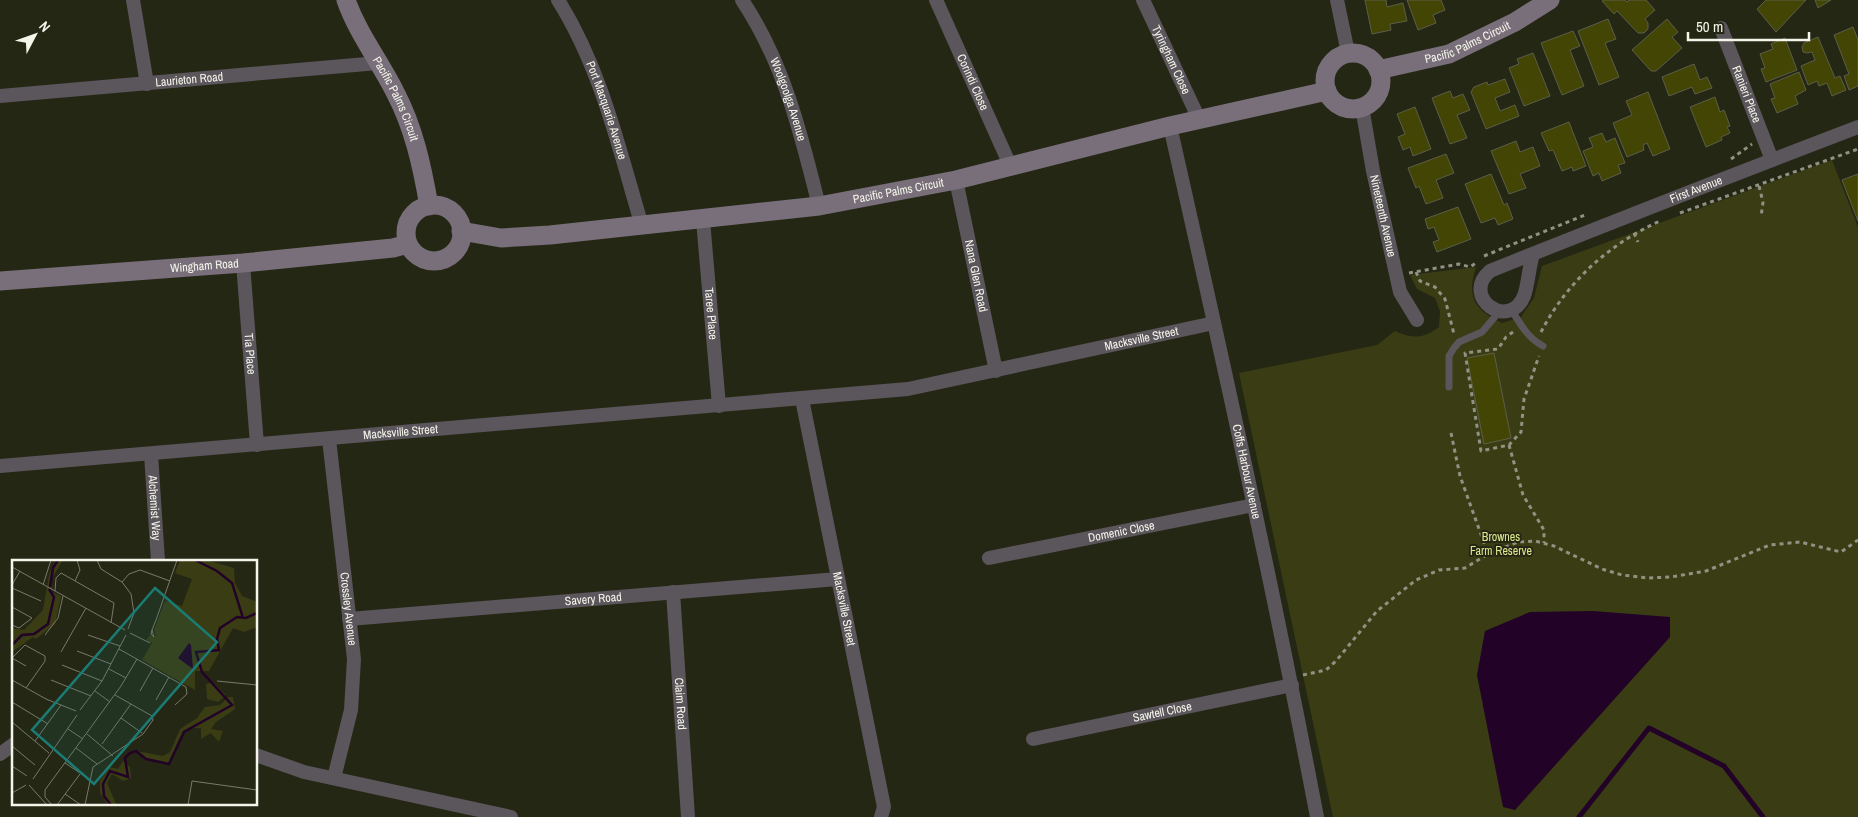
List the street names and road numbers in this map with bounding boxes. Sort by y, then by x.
street label: Pacific Palms Circuit [1423,17,1513,67]
street label: Tyringham Close [1148,23,1194,97]
street label: Corindi Close [953,51,992,113]
street label: Pacific Palms Circuit [369,54,422,143]
street label: Woolgoolga Avenue [766,55,810,143]
street label: Port Macquarie Avenue [582,59,630,161]
street label: Ranieri Place [1728,63,1765,125]
street label: Laurieton Road [155,69,224,90]
street label: First Avenue [1667,172,1725,207]
street label: Nineteenth Avenue [1366,173,1400,259]
street label: Pacific Palms Circuit [852,174,945,207]
street label: Nana Glen Road [961,238,991,313]
street label: Wingham Road [170,255,239,276]
street label: Taree Place [701,287,721,340]
street label: Macksville Street [1103,323,1180,354]
street label: Tia Place [240,332,260,375]
street label: Macksville Street [362,421,439,443]
street label: Coffs Harbour Avenue [1229,423,1265,521]
street label: Alchemist Way [144,474,165,541]
street label: Domenic Close [1087,517,1156,546]
street label: Macksville Street [829,570,859,647]
street label: Crossley Avenue [336,571,360,646]
street label: Savery Road [564,589,622,609]
street label: Claim Road [671,677,690,730]
street label: Sawtell Close [1131,698,1193,726]

